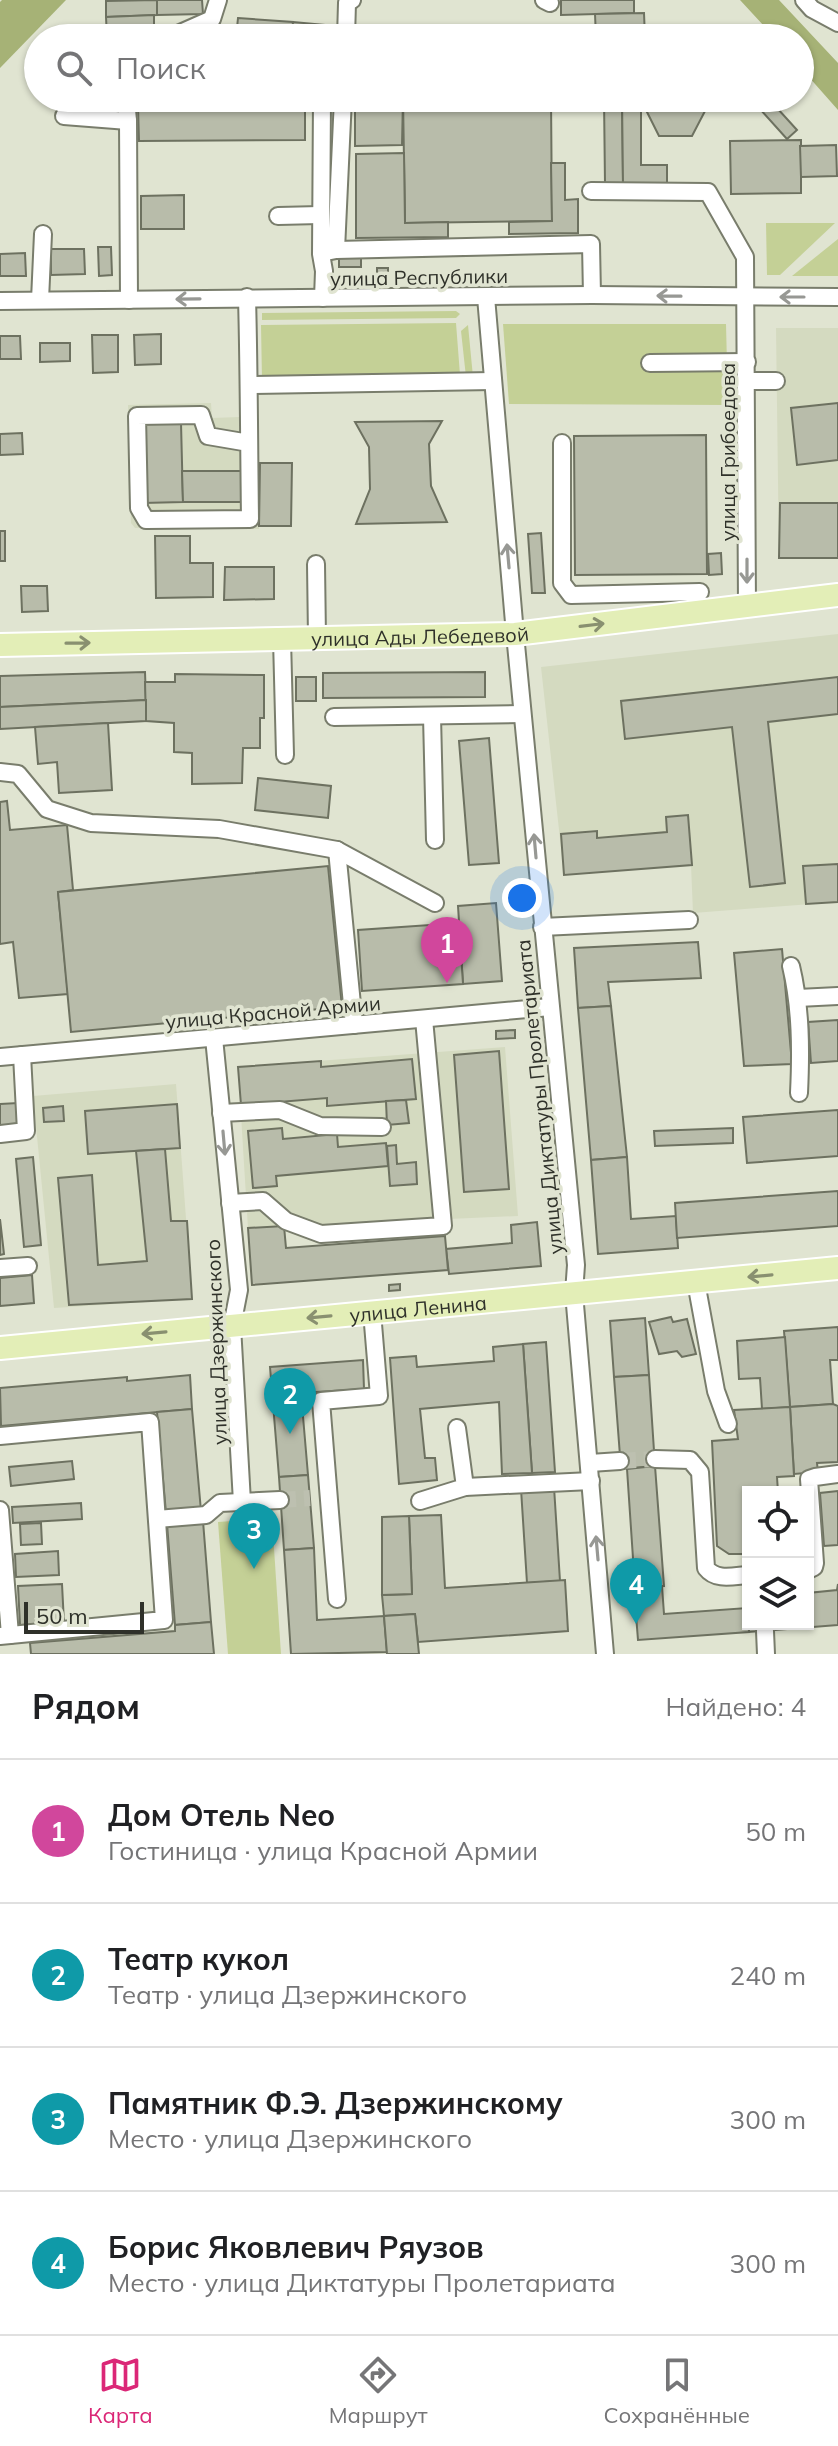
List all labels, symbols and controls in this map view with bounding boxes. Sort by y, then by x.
search box [24,24,814,112]
icon: search [52,46,96,90]
text: Поиск [116,49,206,87]
street label: улица Республики [330,263,508,291]
one-way arrow [656,288,683,304]
one-way arrow [779,289,806,305]
one-way arrow [175,291,202,306]
street label: улица Грибоедова [715,363,740,541]
one-way arrow [500,543,515,570]
one-way arrow [739,557,755,584]
one-way arrow [578,617,605,632]
street label: улица Ады Лебедевой [311,620,530,651]
one-way arrow [64,636,91,651]
one-way arrow [527,833,542,860]
your location [502,878,542,918]
pin: 1 [421,917,473,983]
street label: улица Диктатуры Пролетариата [510,938,568,1256]
street label: улица Красной Армии [164,990,382,1034]
one-way arrow [217,1129,232,1156]
street label: улица Дзержинского [200,1239,232,1445]
one-way arrow [747,1268,774,1283]
street label: улица Ленина [348,1289,488,1327]
one-way arrow [306,1310,333,1325]
one-way arrow [141,1326,168,1341]
pin: 2 [264,1368,316,1434]
map controls [742,1486,814,1630]
button: locate [742,1486,814,1558]
pin: 3 [228,1503,280,1569]
one-way arrow [589,1535,604,1562]
pin: 4 [610,1558,662,1624]
button: layers [742,1558,814,1630]
scale bar [24,1598,144,1634]
text: 50 m [36,1602,87,1630]
text: Рядом [32,1685,140,1728]
text: Найдено: 4 [666,1690,806,1723]
text: Дом Отель Neo [108,1796,335,1834]
text: 1 [50,1815,66,1848]
text: 50 m [745,1815,806,1848]
text: Гостиница · улица Красной Армии [108,1834,538,1867]
text: Театр кукол [108,1940,289,1978]
text: 2 [50,1959,66,1992]
text: 240 m [730,1959,806,1992]
text: Театр · улица Дзержинского [108,1978,467,2011]
text: Памятник Ф.Э. Дзержинскому [108,2084,563,2122]
text: 3 [50,2103,66,2136]
text: 300 m [730,2103,806,2136]
text: Место · улица Дзержинского [108,2122,472,2155]
text: Борис Яковлевич Ряузов [108,2228,484,2266]
text: 4 [50,2247,66,2280]
text: 300 m [730,2247,806,2280]
text: Место · улица Диктатуры Пролетариата [108,2266,616,2299]
tab: Карта [88,2353,153,2429]
tab: Маршрут [329,2353,428,2429]
tab: Сохранённые [604,2353,750,2429]

